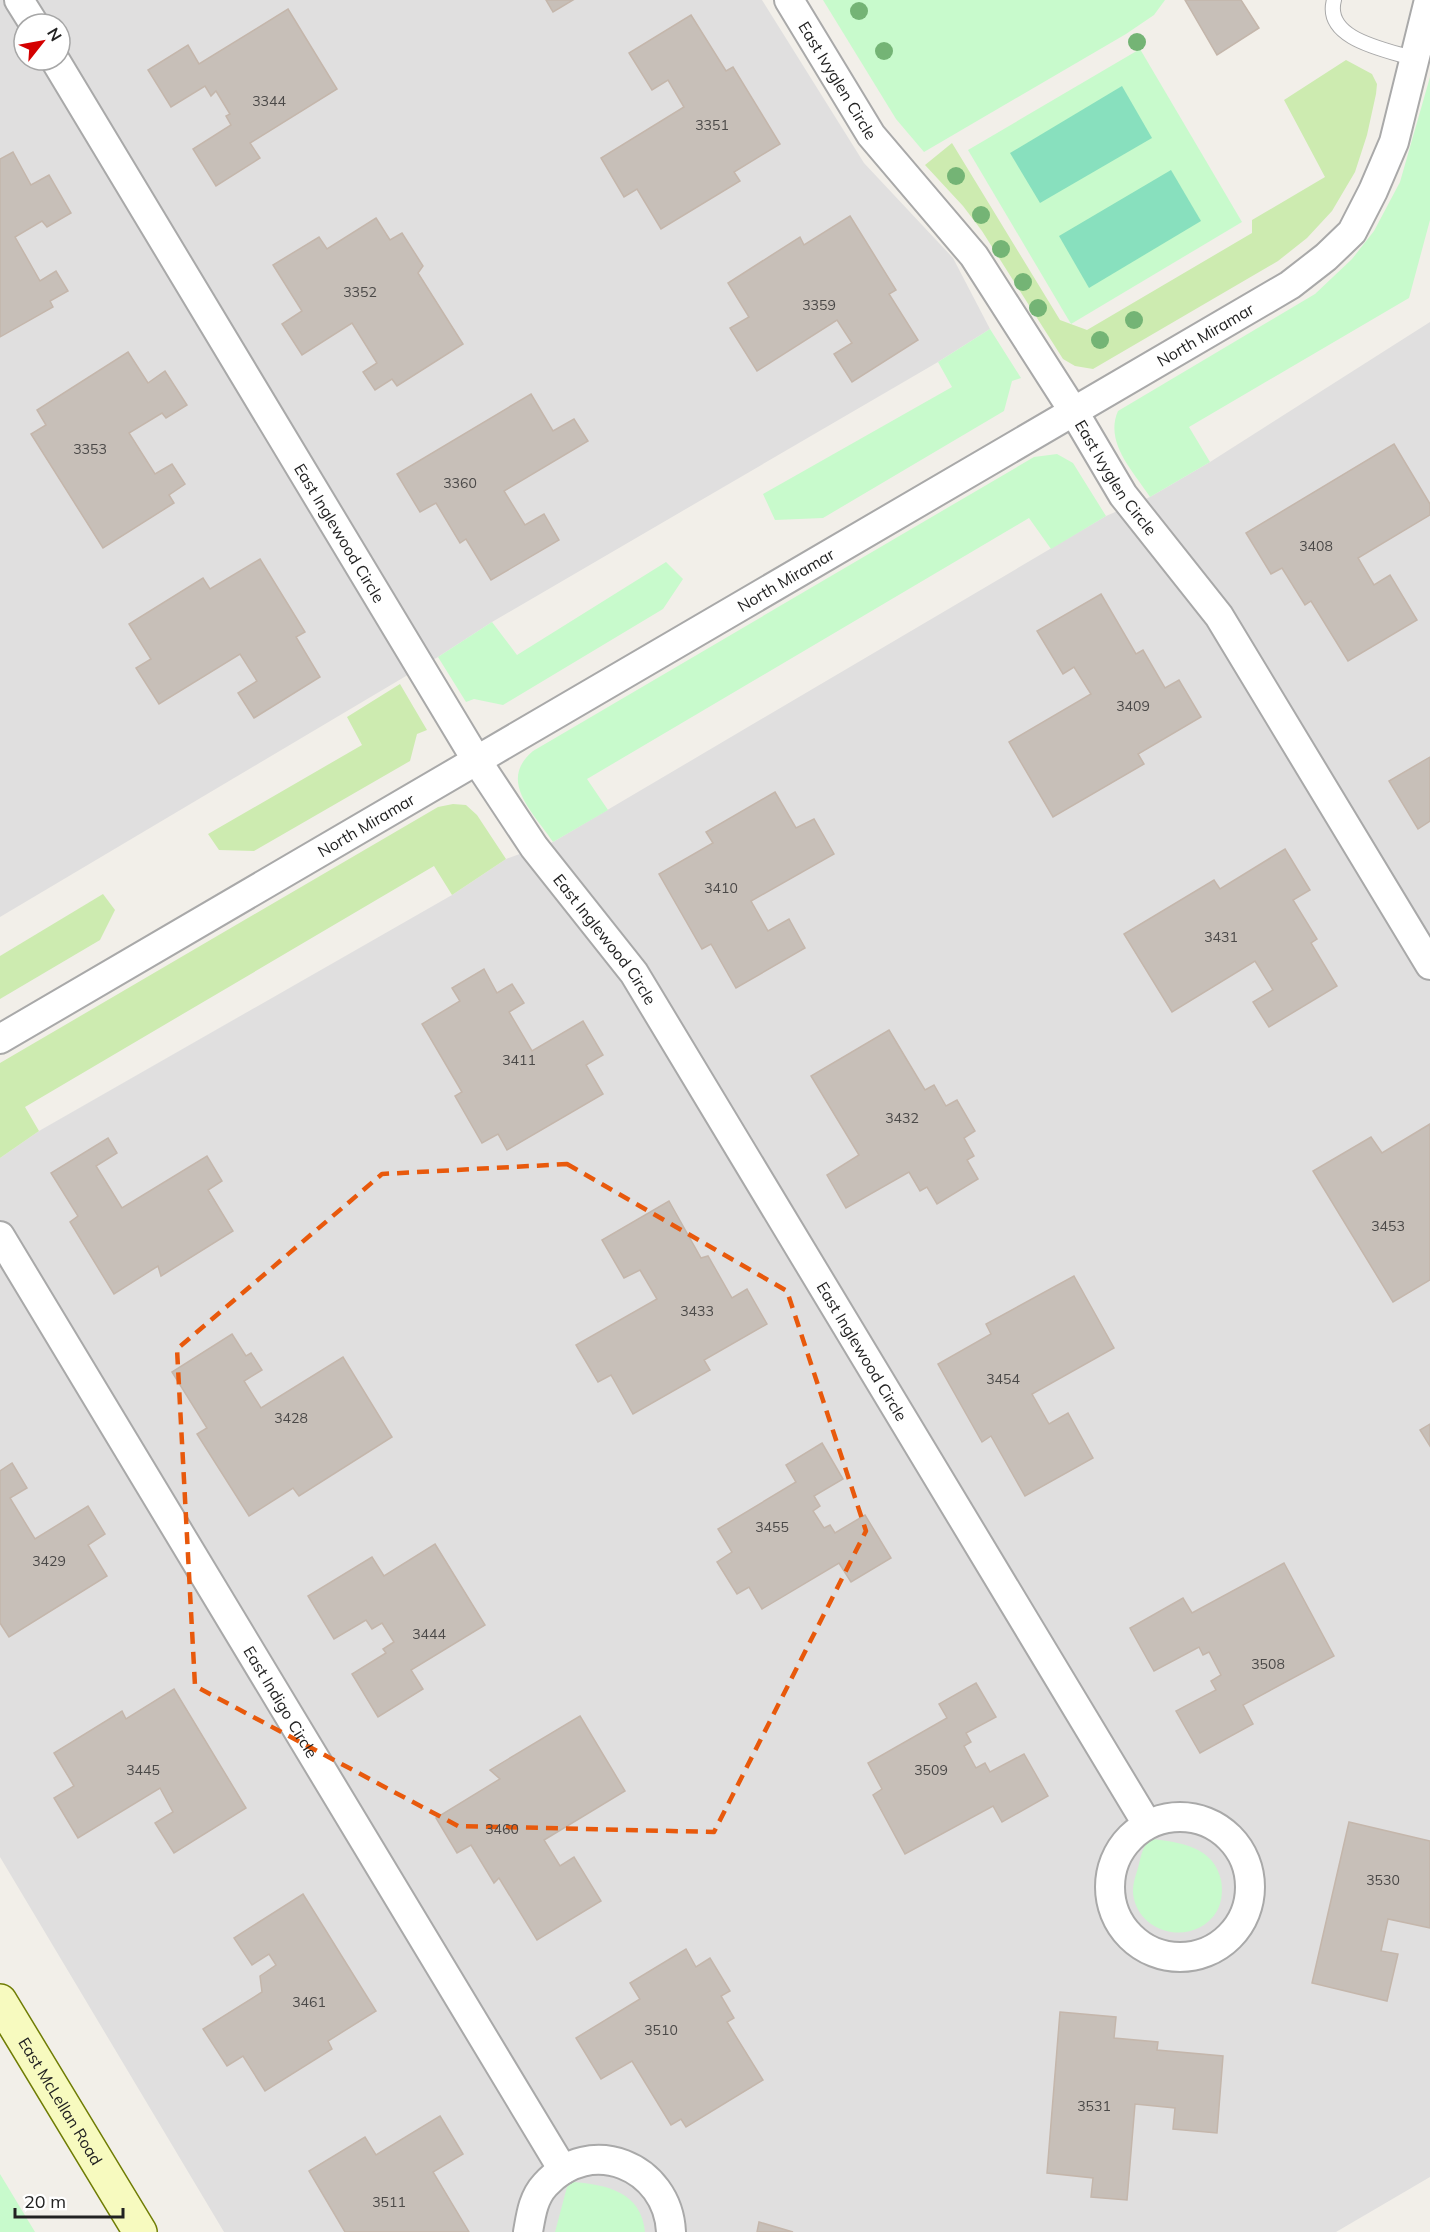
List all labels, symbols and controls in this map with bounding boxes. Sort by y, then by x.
north arrow [12,12,72,72]
street label: East Ivyglen Circle [794,18,881,143]
text: N [43,24,67,45]
house number: 3344 [252,92,286,110]
house number: 3351 [695,116,729,134]
house number: 3352 [343,283,377,301]
house number: 3359 [802,296,836,314]
street label: North Miramar [1153,298,1257,371]
street label: East Ivyglen Circle [1071,416,1161,539]
house number: 3353 [73,440,107,458]
street label: East Inglewood Circle [290,460,389,606]
house number: 3360 [443,474,477,492]
house number: 3408 [1299,537,1333,555]
street label: North Miramar [734,544,838,616]
house number: 3409 [1116,697,1150,715]
street label: North Miramar [314,789,418,861]
street label: East Inglewood Circle [549,870,661,1008]
house number: 3410 [704,879,738,897]
house number: 3431 [1204,928,1238,946]
house number: 3411 [502,1051,536,1069]
house number: 3432 [885,1109,919,1127]
house number: 3453 [1371,1217,1405,1235]
street label: East Inglewood Circle [812,1278,912,1425]
house number: 3433 [680,1302,714,1320]
house number: 3454 [986,1370,1020,1388]
house number: 3428 [274,1409,308,1427]
house number: 3455 [755,1518,789,1536]
house number: 3429 [32,1552,66,1570]
house number: 3444 [412,1625,446,1643]
street label: East Indigo Circle [239,1642,322,1762]
house number: 3508 [1251,1655,1285,1673]
house number: 3445 [126,1761,160,1779]
house number: 3509 [914,1761,948,1779]
house number: 3460 [485,1820,519,1838]
house number: 3530 [1366,1871,1400,1889]
house number: 3461 [292,1993,326,2011]
house number: 3510 [644,2021,678,2039]
street label: East McLellan Road [14,2034,107,2169]
house number: 3531 [1077,2097,1111,2115]
scale bar [15,2181,123,2219]
text: 20 m [24,2190,66,2213]
house number: 3511 [372,2193,406,2211]

